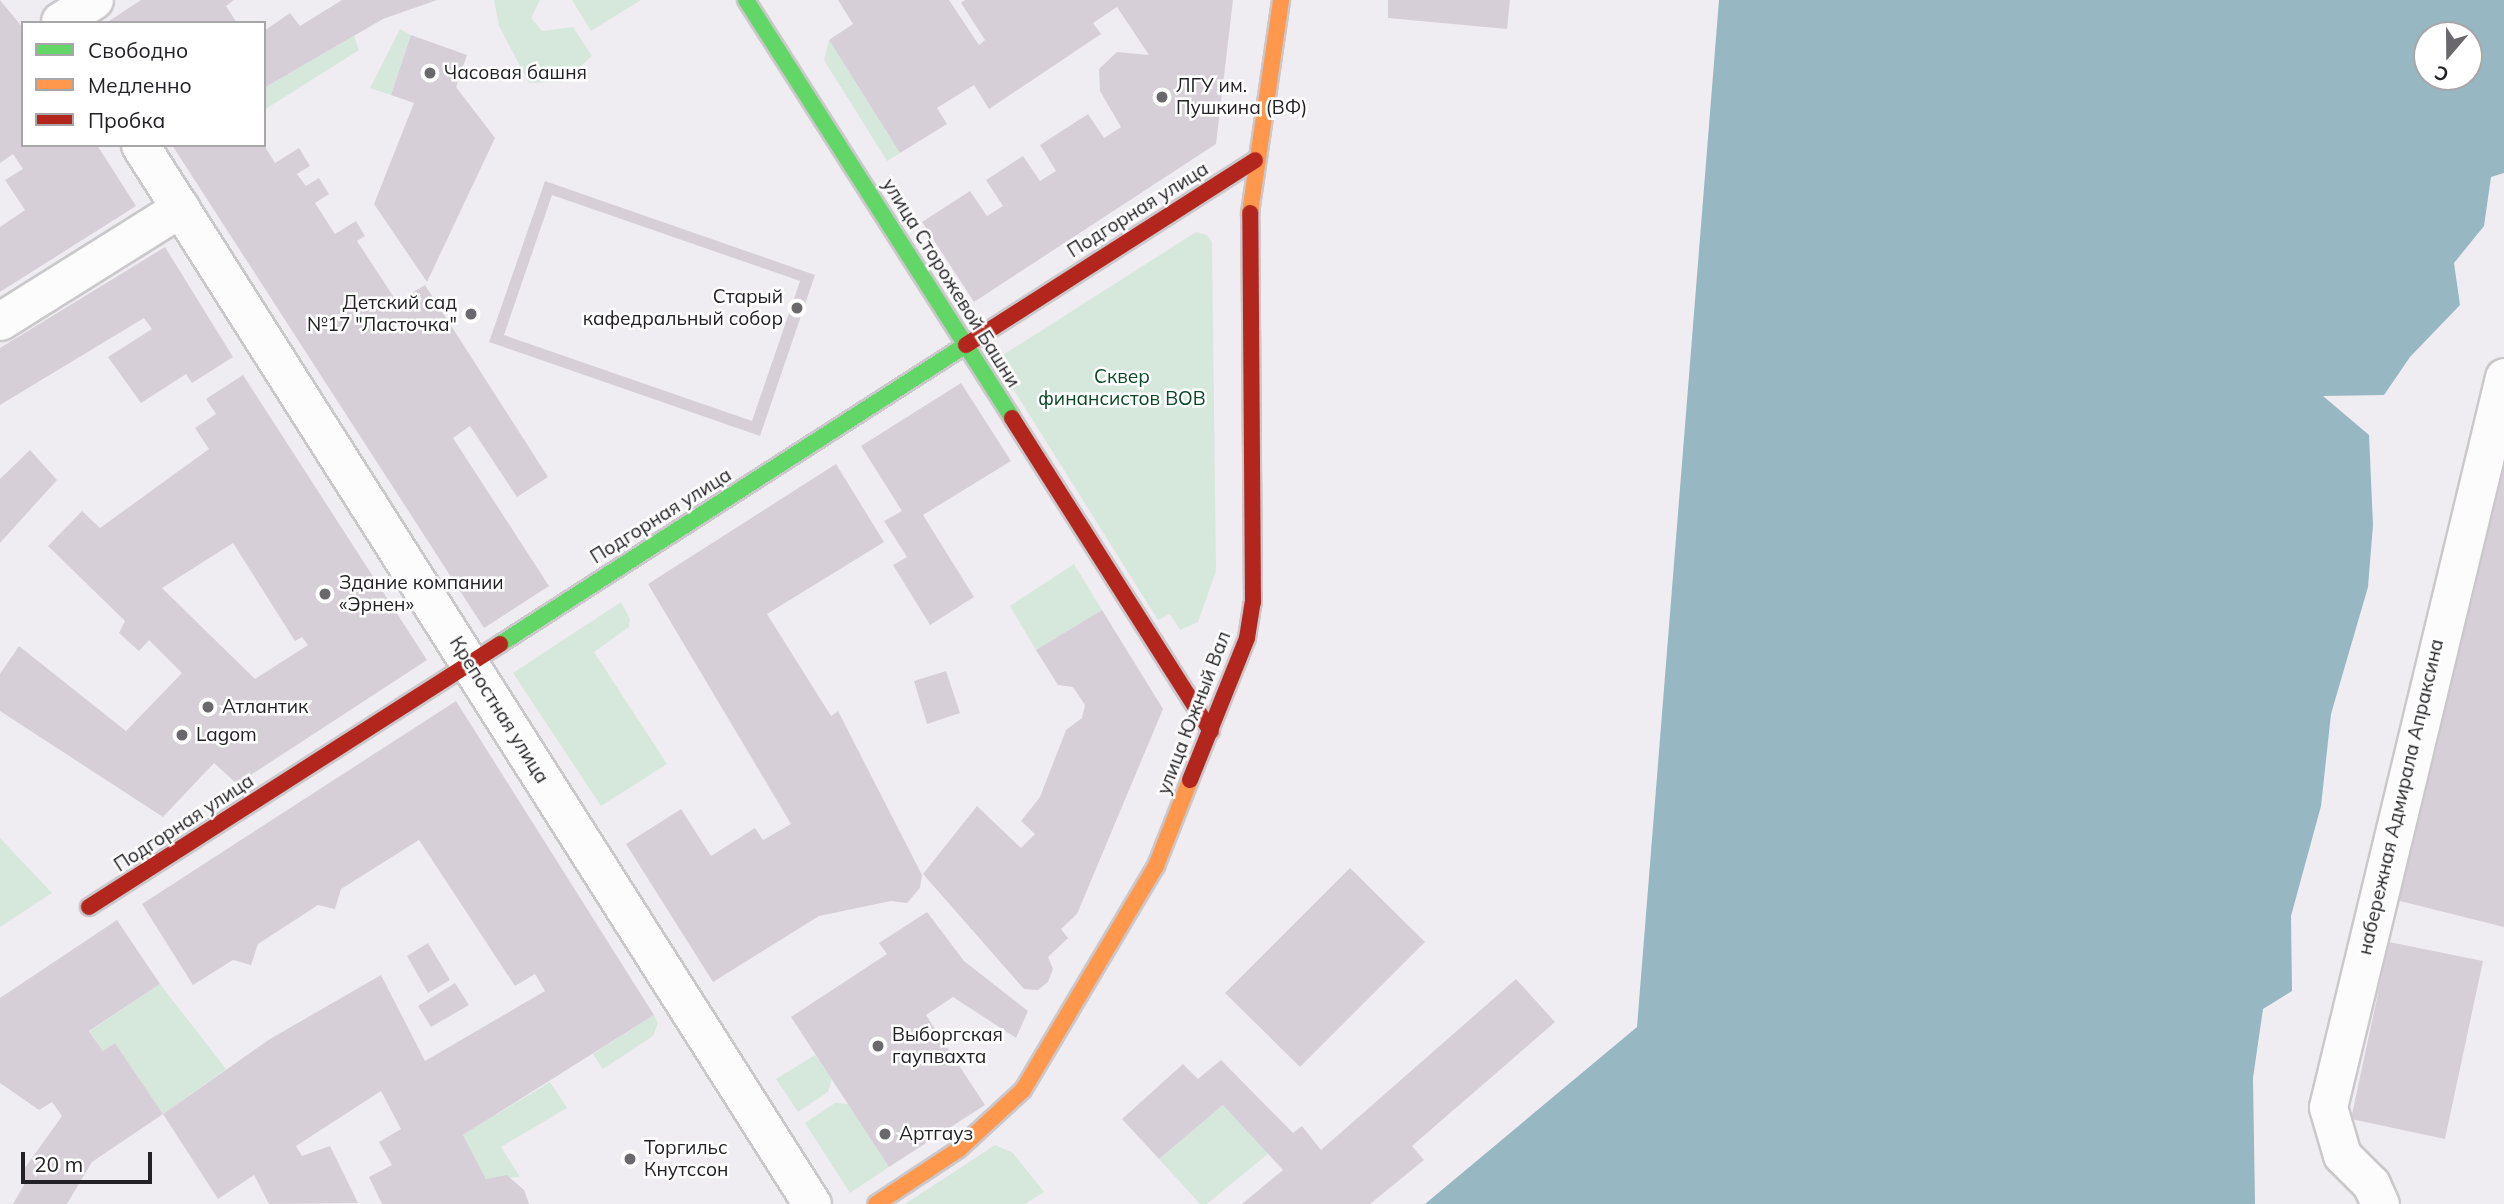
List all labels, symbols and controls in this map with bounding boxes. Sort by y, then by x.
legend [21,21,266,147]
north arrow [2413,21,2483,91]
text: Свободно [88,37,188,63]
text: С [2431,60,2452,87]
place label: Часовая башня [444,62,587,84]
marker: Часовая башня [422,65,438,81]
text: Медленно [88,72,192,98]
place label: ЛГУ им. Пушкина (ВФ) [1176,75,1307,119]
marker: ЛГУ им. Пушкина (ВФ) [1154,89,1170,105]
text: Пробка [88,107,165,133]
street label: Подгорная улица [1063,157,1213,263]
street label: улица Сторожевой Башни [877,174,1025,392]
place label: Старый кафедральный собор [583,286,783,330]
place label: Детский сад №17 "Ласточка" [307,292,457,336]
marker: Старый кафедральный собор [789,300,805,316]
marker: Детский сад №17 "Ласточка" [463,306,479,322]
park label: Сквер финансистов ВОВ [1038,366,1206,410]
street label: Подгорная улица [586,463,736,569]
place label: Здание компании «Эрнен» [339,572,504,616]
marker: Здание компании «Эрнен» [317,586,333,602]
street label: улица Южный Вал [1152,628,1236,798]
street label: Крепостная улица [445,632,553,788]
street label: набережная Адмирала Апраксина [2354,637,2448,957]
place label: Атлантик [222,696,308,718]
marker: Атлантик [200,699,216,715]
place label: Lagom [196,724,257,746]
marker: Lagom [174,727,190,743]
street label: Подгорная улица [110,769,258,877]
place label: Выборгская гаупвахта [892,1024,1003,1068]
marker: Выборгская гаупвахта [870,1038,886,1054]
place label: Артгауз [899,1123,973,1145]
marker: Артгауз [877,1126,893,1142]
place label: Торгильс Кнутссон [644,1137,728,1181]
scale bar [24,1138,156,1182]
text: 20 m [34,1151,83,1177]
marker: Торгильс Кнутссон [622,1151,638,1167]

